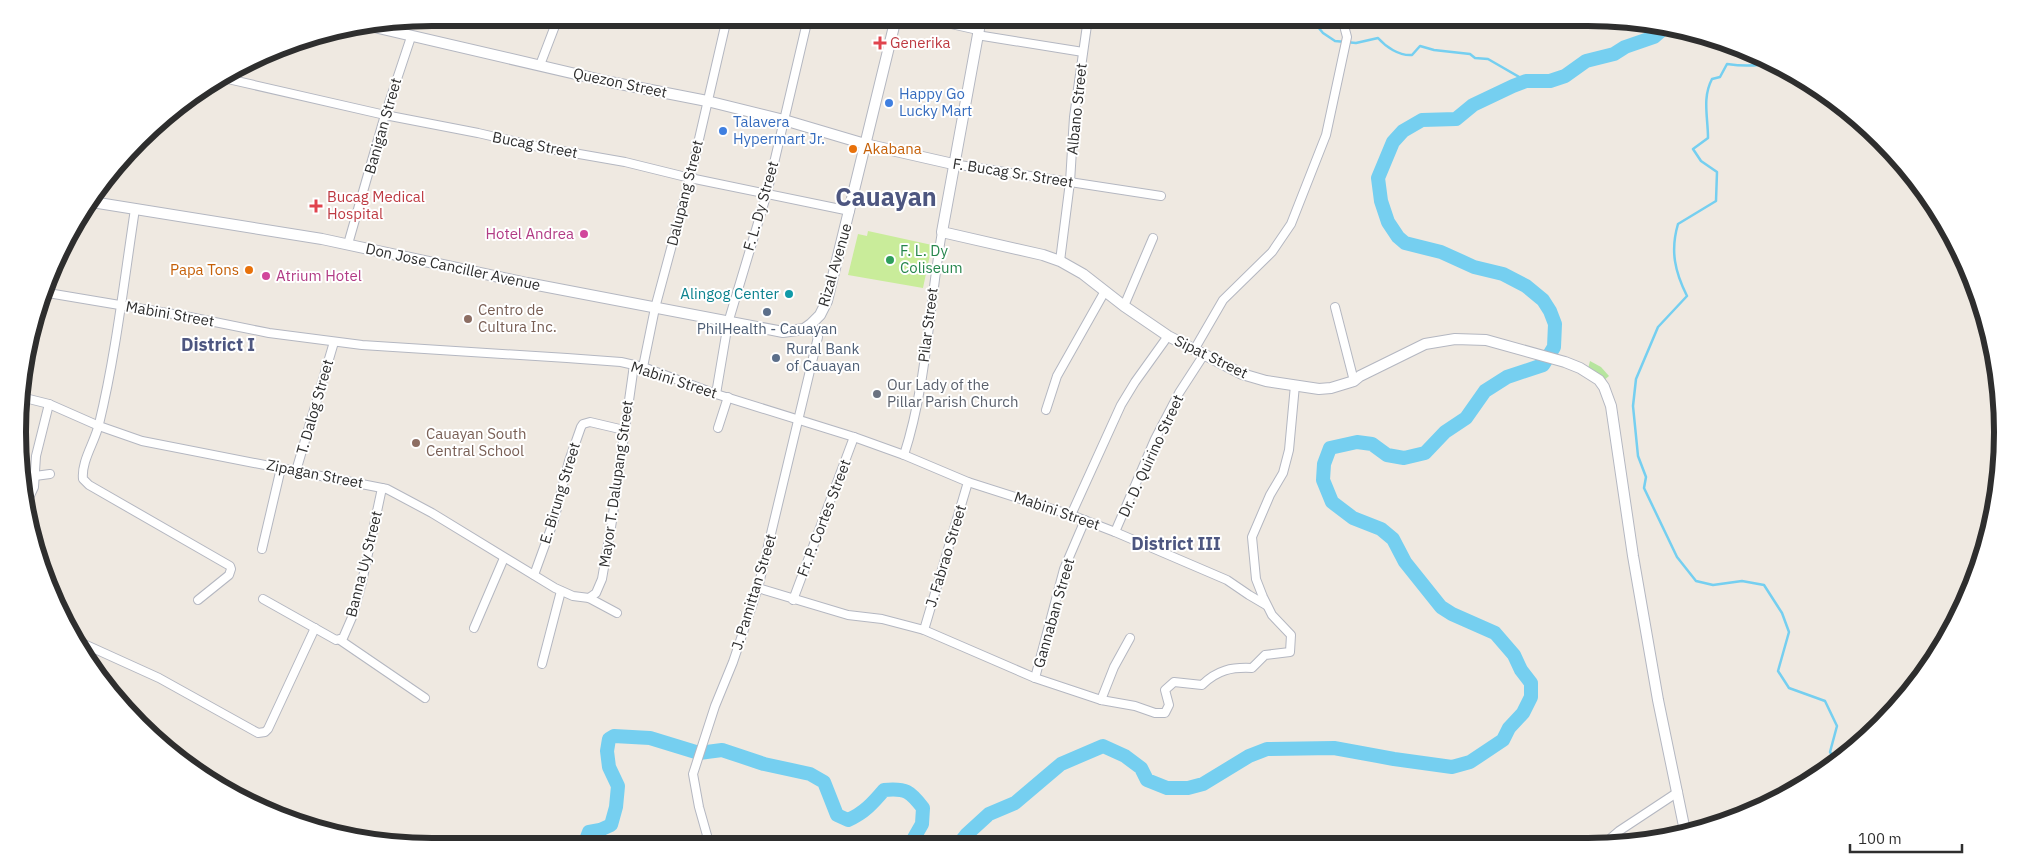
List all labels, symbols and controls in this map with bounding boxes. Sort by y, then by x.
place label: Generika [890,33,951,52]
marker: Generika [874,37,886,49]
street label: Albano Street [1062,62,1091,156]
street label: Quezon Street [571,63,669,102]
street label: Banigan Street [360,76,405,176]
place label: Happy Go Lucky Mart [899,84,972,120]
marker: Happy Go Lucky Mart [883,97,895,109]
place label: Talavera Hypermart Jr. [733,112,825,148]
marker: Talavera Hypermart Jr. [717,125,729,137]
street label: Bucag Street [491,127,579,162]
street label: Dalupang Street [662,138,707,248]
place label: Akabana [863,139,922,158]
marker: Akabana [847,143,859,155]
street label: F. Bucag Sr. Street [951,154,1075,191]
street label: F. L. Dy Street [739,159,782,253]
district label: Cauayan [835,180,937,213]
place label: Bucag Medical Hospital [327,187,425,223]
marker: Bucag Medical Hospital [309,199,323,213]
street label: Rizal Avenue [814,221,856,309]
place label: Hotel Andrea [485,224,574,243]
marker: Hotel Andrea [578,228,590,240]
street label: Don Jose Canciller Avenue [364,239,542,294]
place label: F. L. Dy Coliseum [900,241,963,277]
marker: F. L. Dy Coliseum [884,254,896,266]
place label: Papa Tons [170,260,239,279]
marker: Papa Tons [243,264,255,276]
place label: Atrium Hotel [276,266,362,285]
marker: Atrium Hotel [260,270,272,282]
place label: Alingog Center [680,284,779,303]
street label: Pilar Street [913,286,942,363]
marker: Alingog Center [783,288,795,300]
street label: Mabini Street [124,296,216,331]
place label: Centro de Cultura Inc. [478,300,557,336]
marker: PhilHealth - Cauayan [761,306,773,318]
marker: Centro de Cultura Inc. [462,313,474,325]
place label: PhilHealth - Cauayan [697,319,837,338]
street label: Sipat Street [1171,331,1251,382]
district label: District I [181,333,255,356]
place label: Rural Bank of Cauayan [786,339,860,375]
marker: Rural Bank of Cauayan [770,352,782,364]
street label: T. Dalog Street [292,357,337,457]
street label: Mabini Street [629,357,720,402]
place label: Our Lady of the Pillar Parish Church [887,375,1018,411]
marker: Our Lady of the Pillar Parish Church [871,388,883,400]
street label: Dr. D. Quirino Street [1114,392,1187,520]
street label: Mayor T. Dalupang Street [594,399,637,569]
place label: Cauayan South Central School [426,424,527,460]
marker: Cauayan South Central School [410,437,422,449]
street label: E. Birung Street [535,440,584,546]
street label: Zipagan Street [265,455,365,492]
street label: Fr. P. Cortes Street [792,457,855,579]
street label: Mabini Street [1012,487,1103,534]
street label: J. Fabrao Street [921,502,970,609]
street label: Banna Uy Street [341,509,386,619]
street label: J. Pamittan Street [727,532,780,652]
district label: District III [1131,532,1221,555]
street label: Gannaban Street [1029,556,1078,670]
scale bar [1850,822,1962,854]
text: 100 m [1858,829,1902,848]

